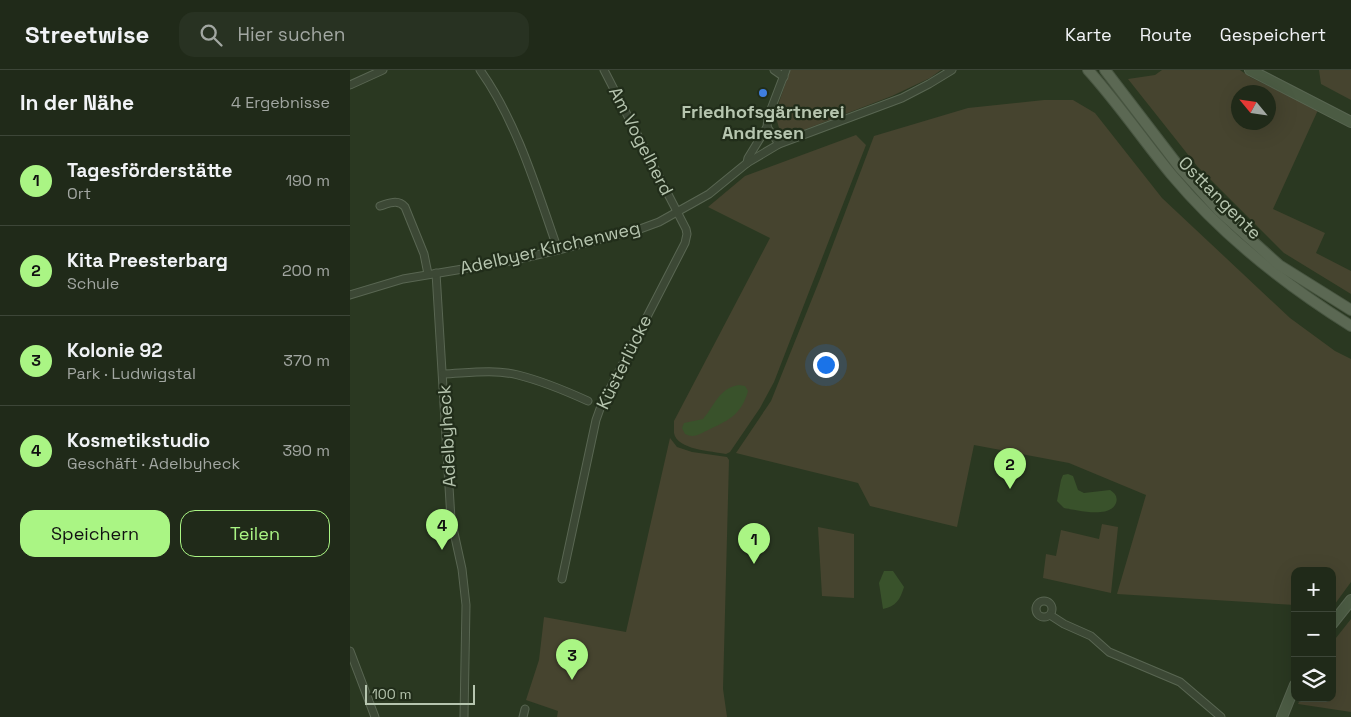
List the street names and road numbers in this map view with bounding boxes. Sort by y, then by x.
street label: Am Vogelherd [604,82,679,199]
street label: Osttangente [1174,151,1267,244]
street label: Adelbyer Kirchenweg [457,216,642,279]
street label: Küsterlücke [591,311,656,413]
street label: Adelbyheck [432,384,461,488]

